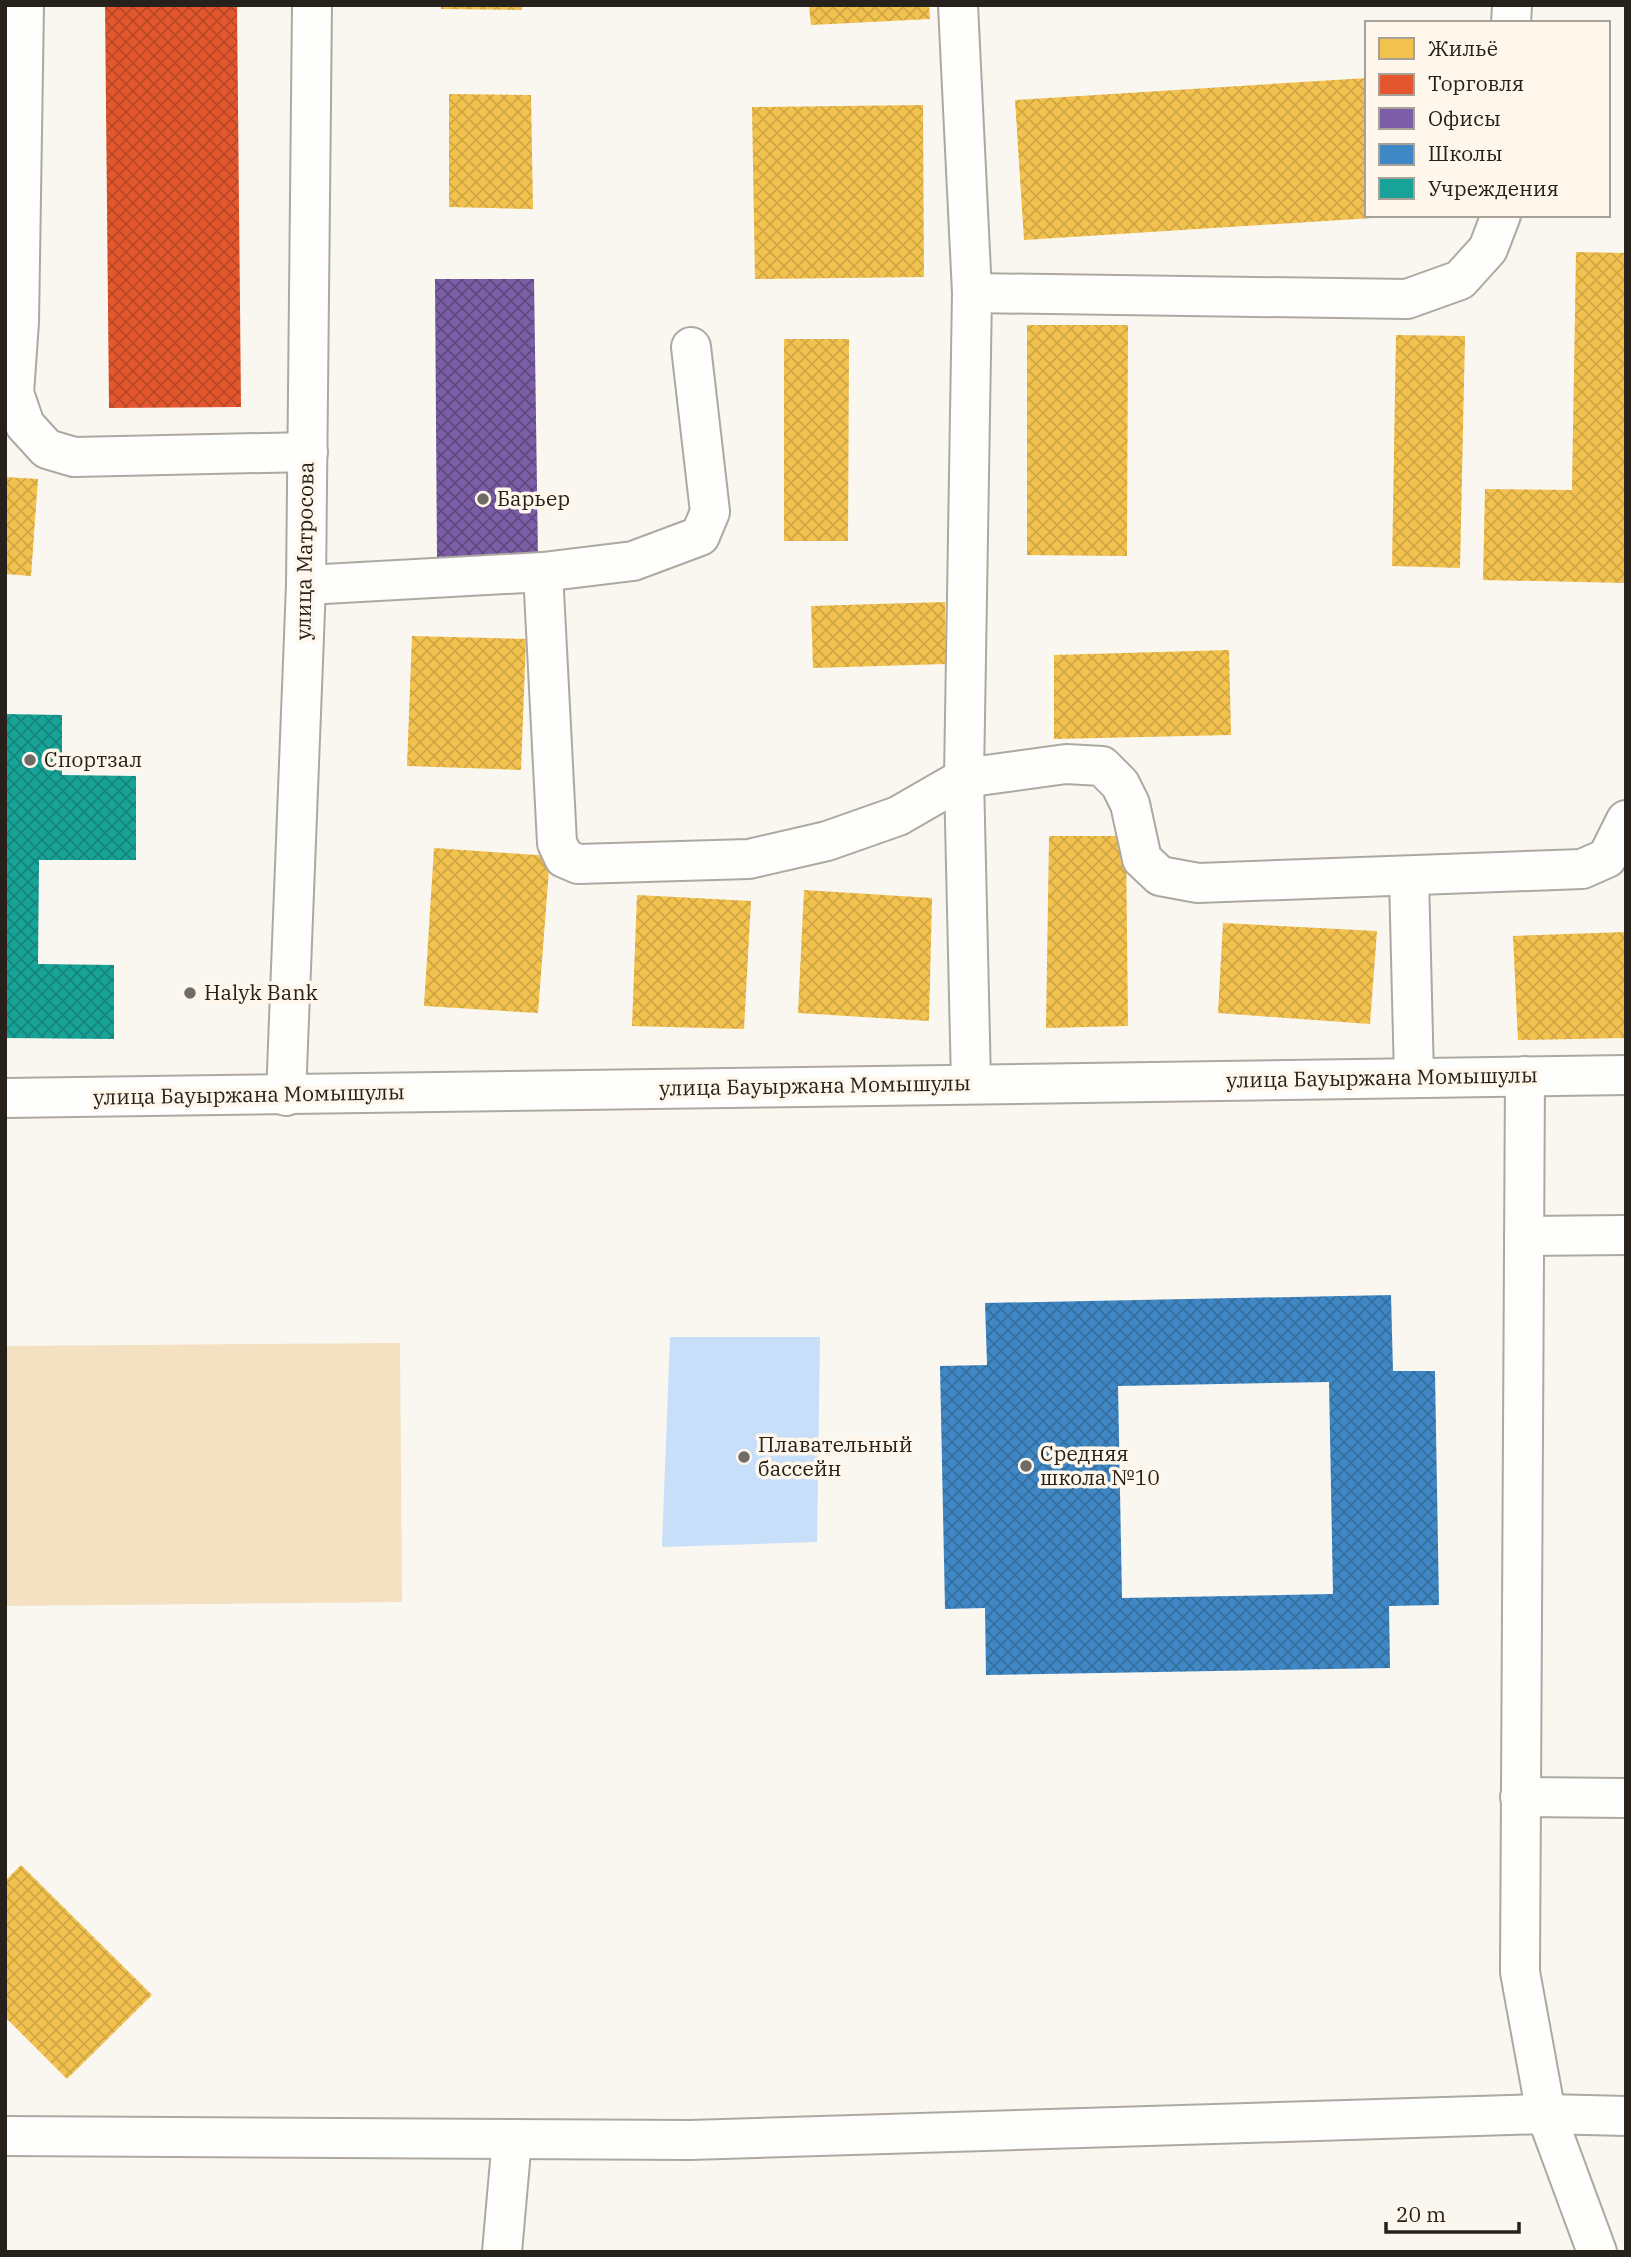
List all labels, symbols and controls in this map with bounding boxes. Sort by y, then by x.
legend [1365,21,1610,217]
text: Жильё [1428,34,1498,62]
text: Торговля [1428,69,1524,97]
text: Офисы [1428,104,1501,132]
text: Школы [1428,139,1503,167]
text: Учреждения [1428,174,1559,202]
street label: улица Матросова [288,461,320,640]
place label: Барьер [497,484,570,512]
marker: Барьер [475,491,491,507]
place label: Спортзал [44,745,142,773]
marker: Спортзал [22,752,38,768]
place label: Halyk Bank [204,978,319,1006]
marker: Halyk Bank [182,985,198,1001]
street label: улица Бауыржана Момышулы [1226,1060,1538,1094]
street label: улица Бауыржана Момышулы [659,1068,971,1102]
street label: улица Бауыржана Момышулы [93,1077,405,1111]
place label: Плавательный бассейн [758,1430,913,1482]
place label: Средняя школа №10 [1040,1439,1160,1491]
marker: Плавательный бассейн [736,1449,752,1465]
marker: Средняя школа №10 [1018,1458,1034,1474]
scale bar [1386,2190,1519,2234]
text: 20 m [1396,2200,1446,2228]

